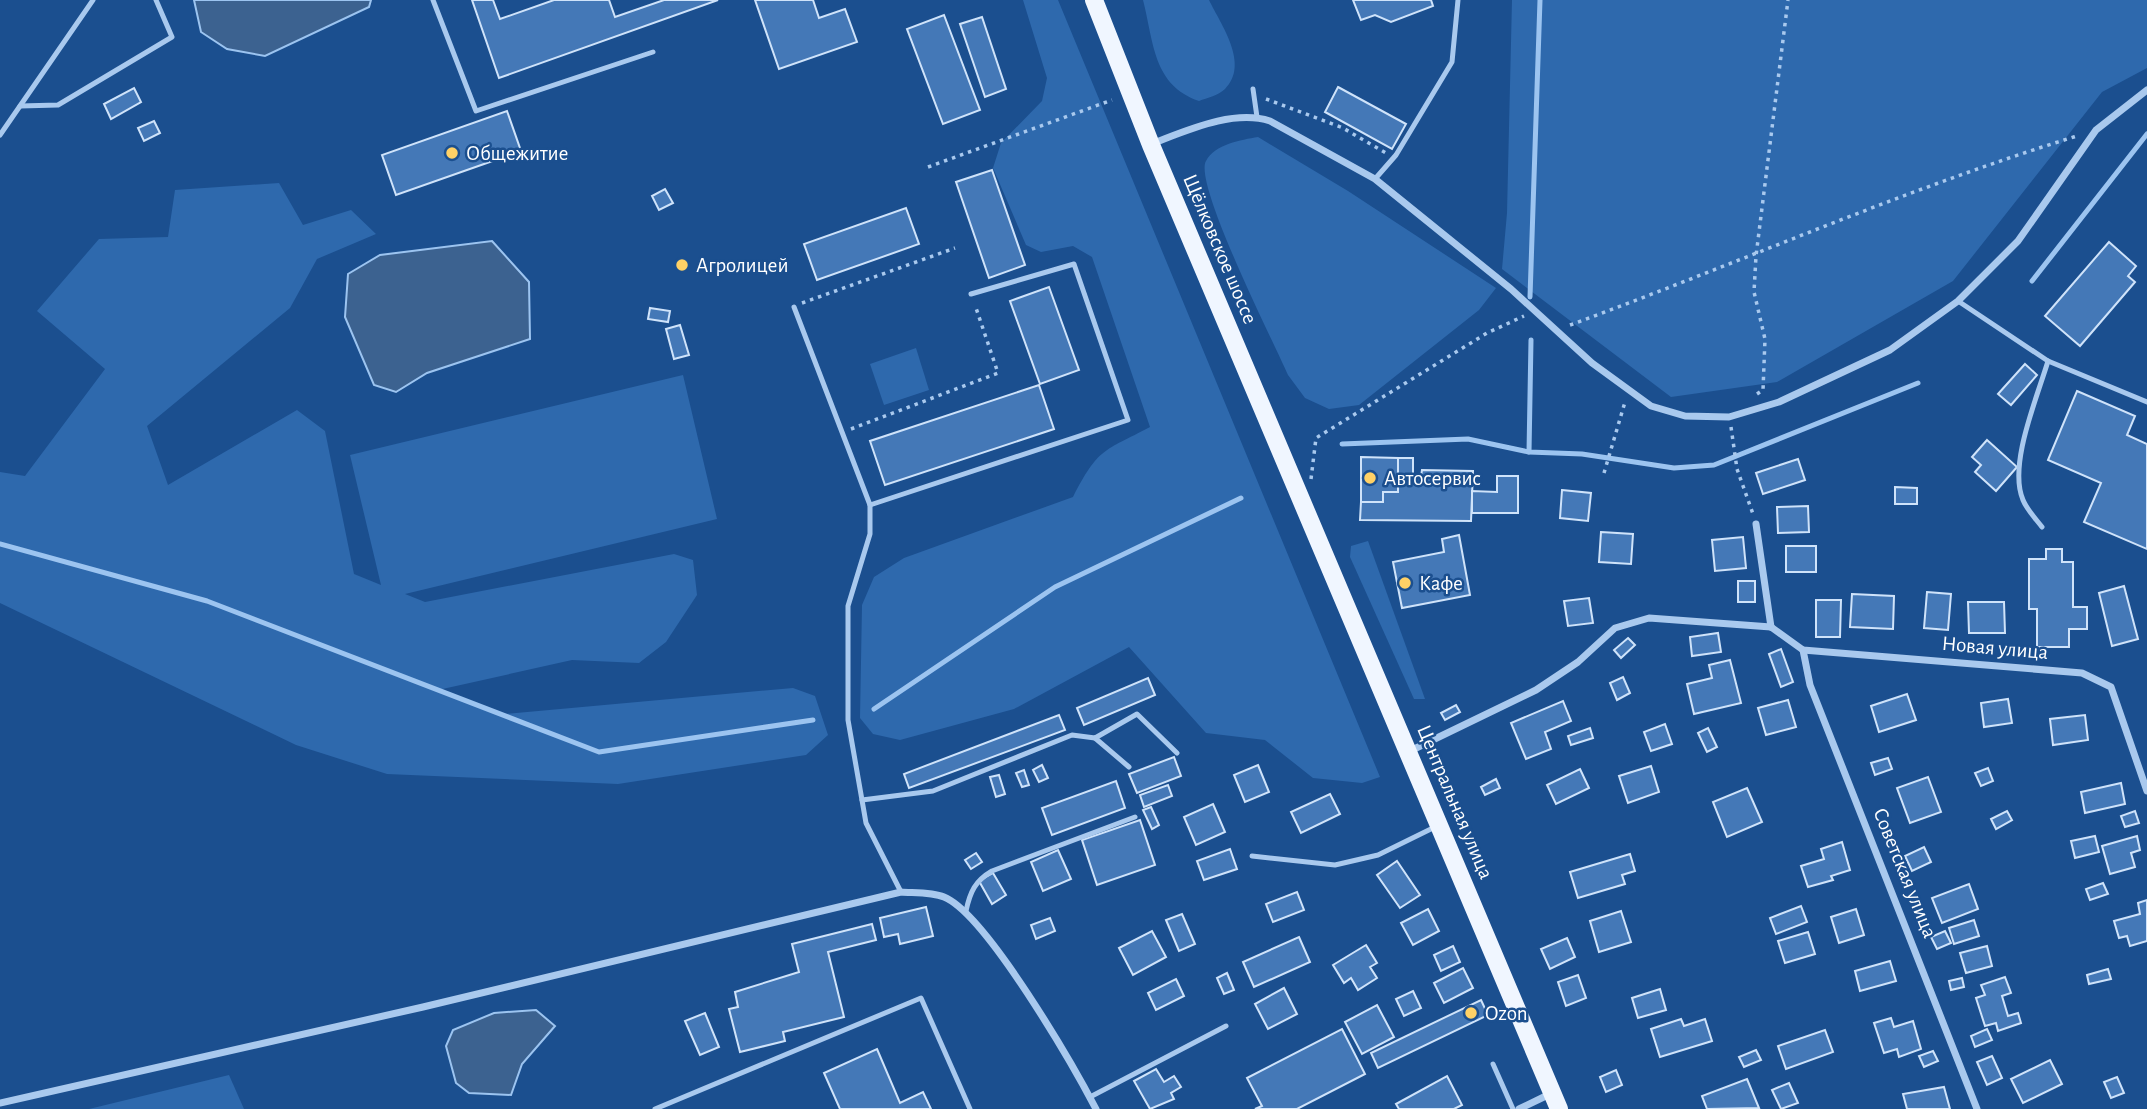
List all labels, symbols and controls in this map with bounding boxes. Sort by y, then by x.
place label: Общежитие [466,143,568,164]
marker: Общежитие [444,145,460,161]
street label: Щёлковское шоссе [1179,171,1261,327]
place label: Агролицей [696,255,789,276]
marker: Агролицей [674,257,690,273]
place label: Автосервис [1384,468,1481,489]
marker: Автосервис [1362,470,1378,486]
place label: Кафе [1419,573,1463,594]
marker: Кафе [1397,575,1413,591]
street label: Новая улица [1941,633,2050,663]
street label: Центральная улица [1413,722,1497,883]
street label: Советская улица [1869,805,1941,941]
place label: Ozon [1485,1003,1528,1024]
marker: Ozon [1463,1005,1479,1021]

